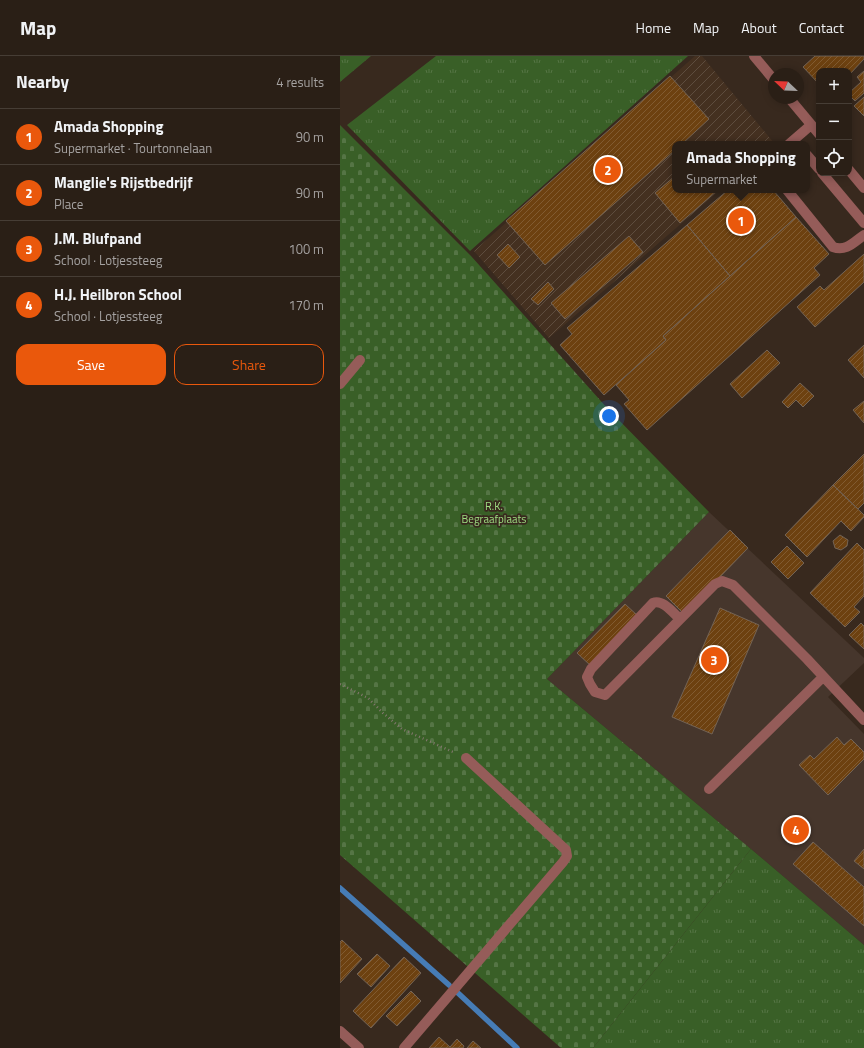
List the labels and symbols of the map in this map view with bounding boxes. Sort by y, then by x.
north arrow [768,68,804,104]
pin: 2 [595,155,621,185]
pin: 1 [728,206,754,236]
your location [599,406,619,426]
park label: R.K. Begraafplaats [462,498,526,527]
pin: 3 [701,645,727,675]
pin: 4 [783,815,809,845]

